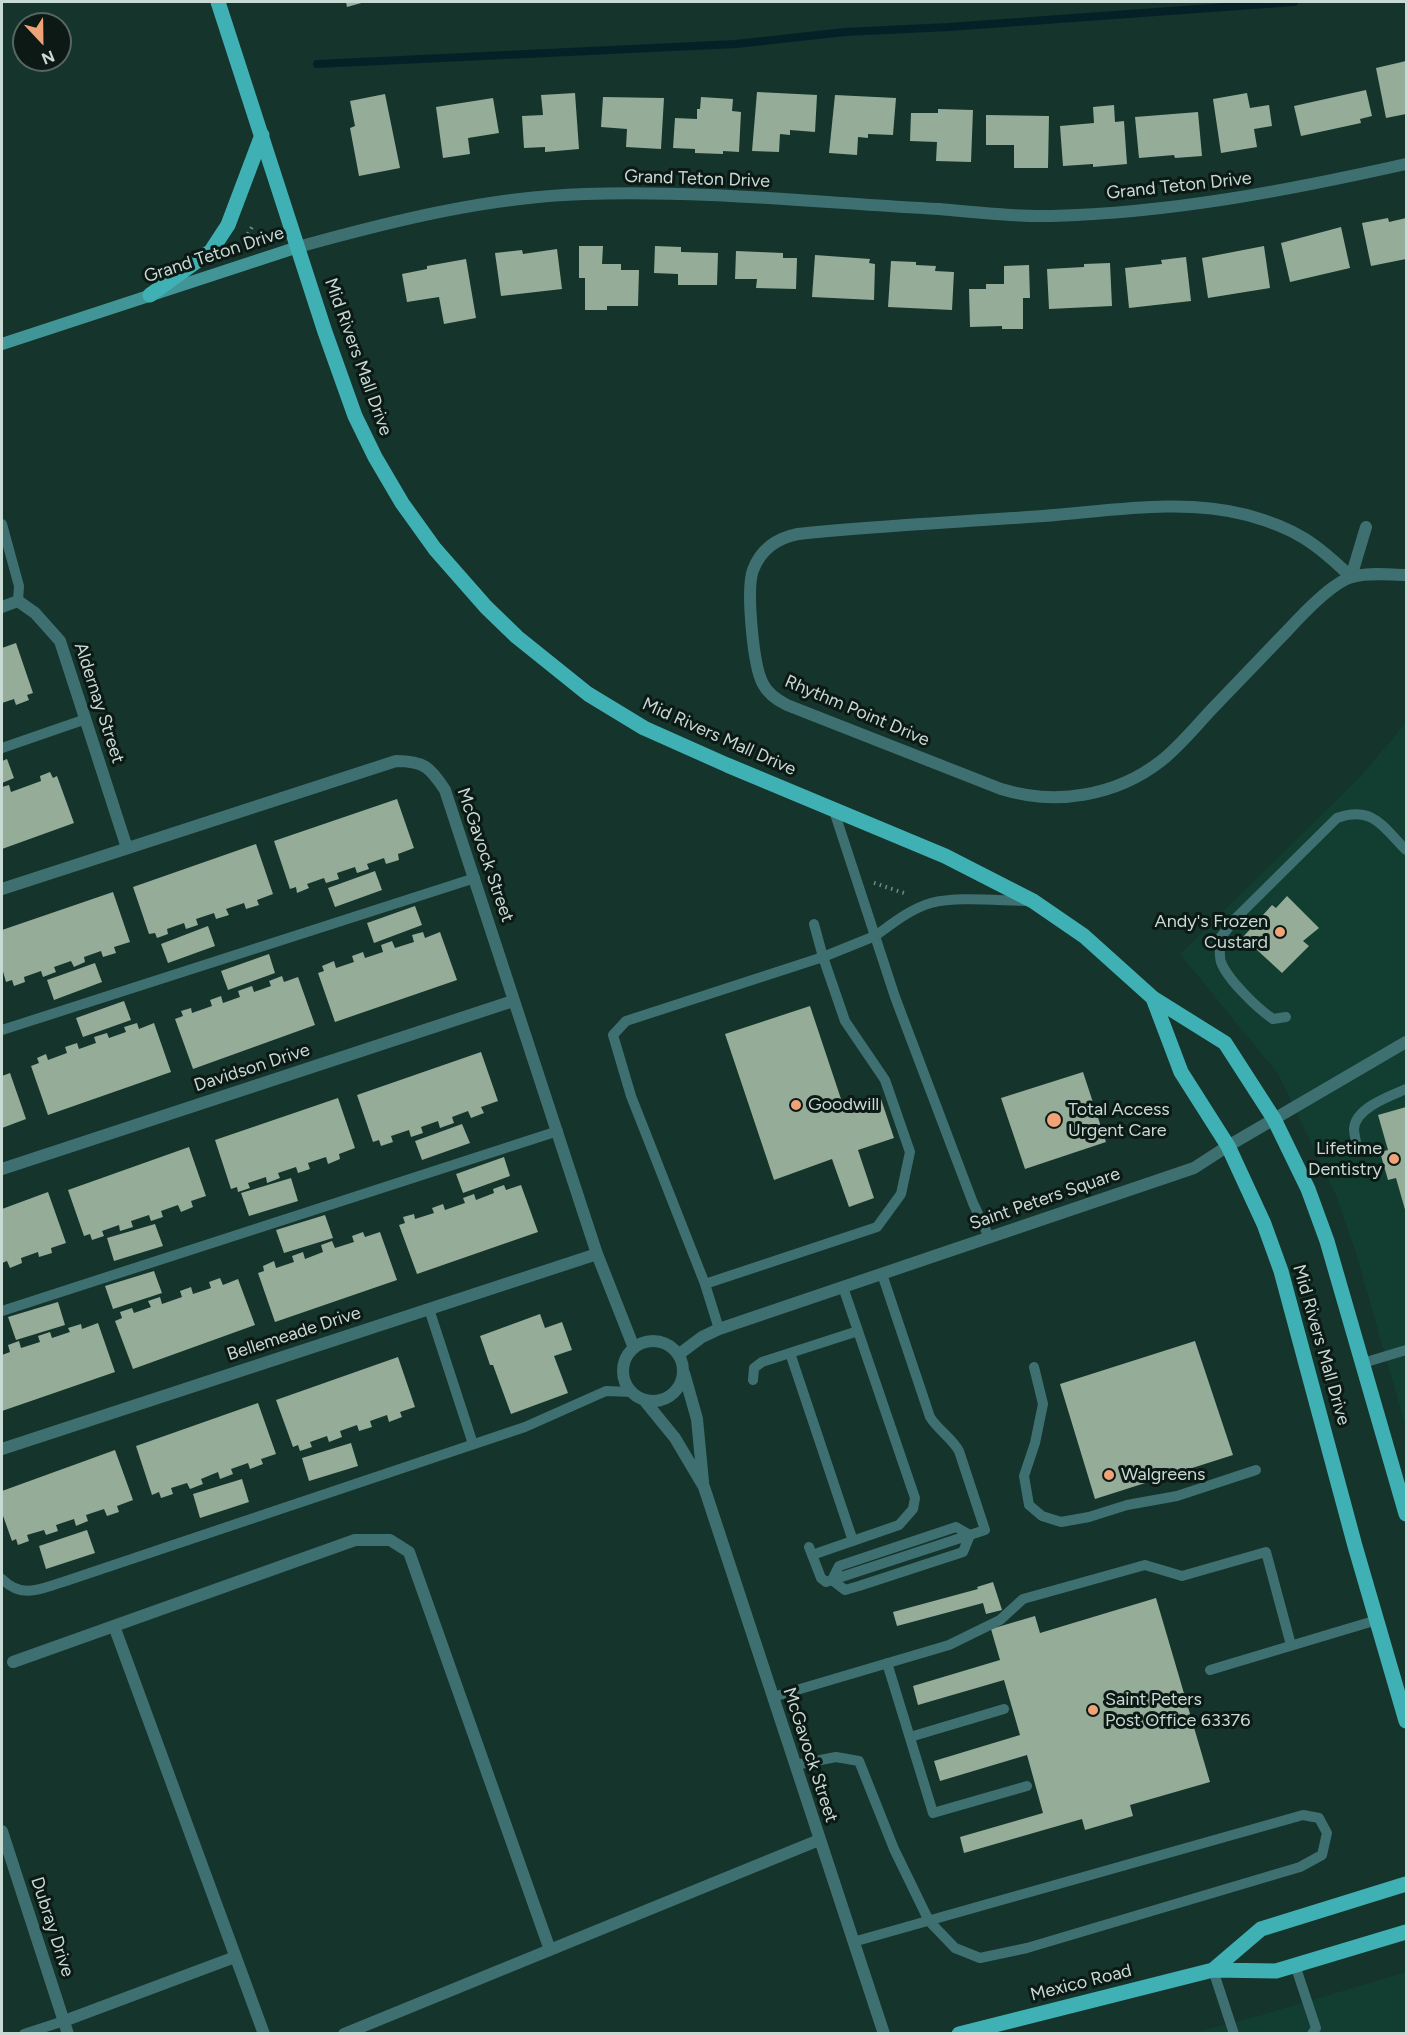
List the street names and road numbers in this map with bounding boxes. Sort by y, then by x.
street label: Grand Teton Drive [624,166,770,192]
street label: Grand Teton Drive [1105,168,1253,204]
street label: Grand Teton Drive [141,222,287,288]
street label: Mid Rivers Mall Drive [319,275,397,439]
street label: Aldernay Street [69,640,129,766]
street label: Rhythm Point Drive [781,671,933,751]
street label: Mid Rivers Mall Drive [639,693,799,781]
street label: McGavock Street [452,785,518,925]
street label: Davidson Drive [191,1039,313,1097]
street label: Saint Peters Square [967,1163,1123,1235]
street label: Mid Rivers Mall Drive [1288,1262,1354,1428]
street label: Bellemeade Drive [224,1302,364,1366]
street label: McGavock Street [778,1685,842,1825]
street label: Dubray Drive [26,1874,78,1980]
street label: Mexico Road [1028,1960,1134,2006]

